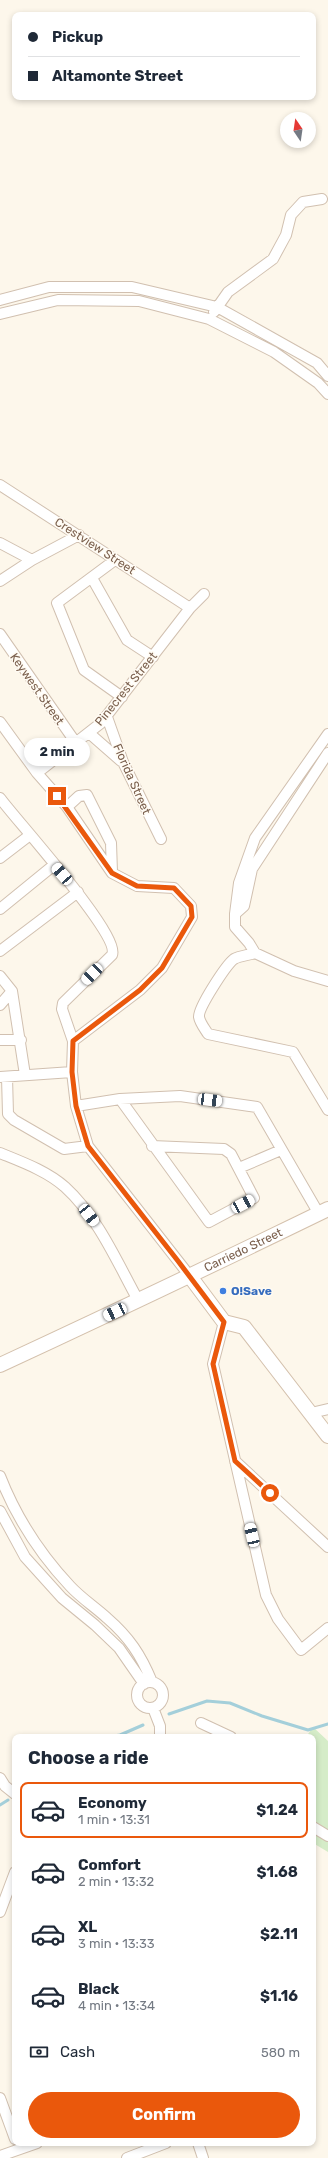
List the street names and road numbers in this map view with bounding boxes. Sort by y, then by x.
street label: Crestview Street [52,515,138,577]
street label: Pinecrest Street [92,649,160,729]
street label: Keywest Street [7,650,67,728]
street label: Florida Street [110,742,154,817]
street label: Carriedo Street [202,1225,285,1275]

